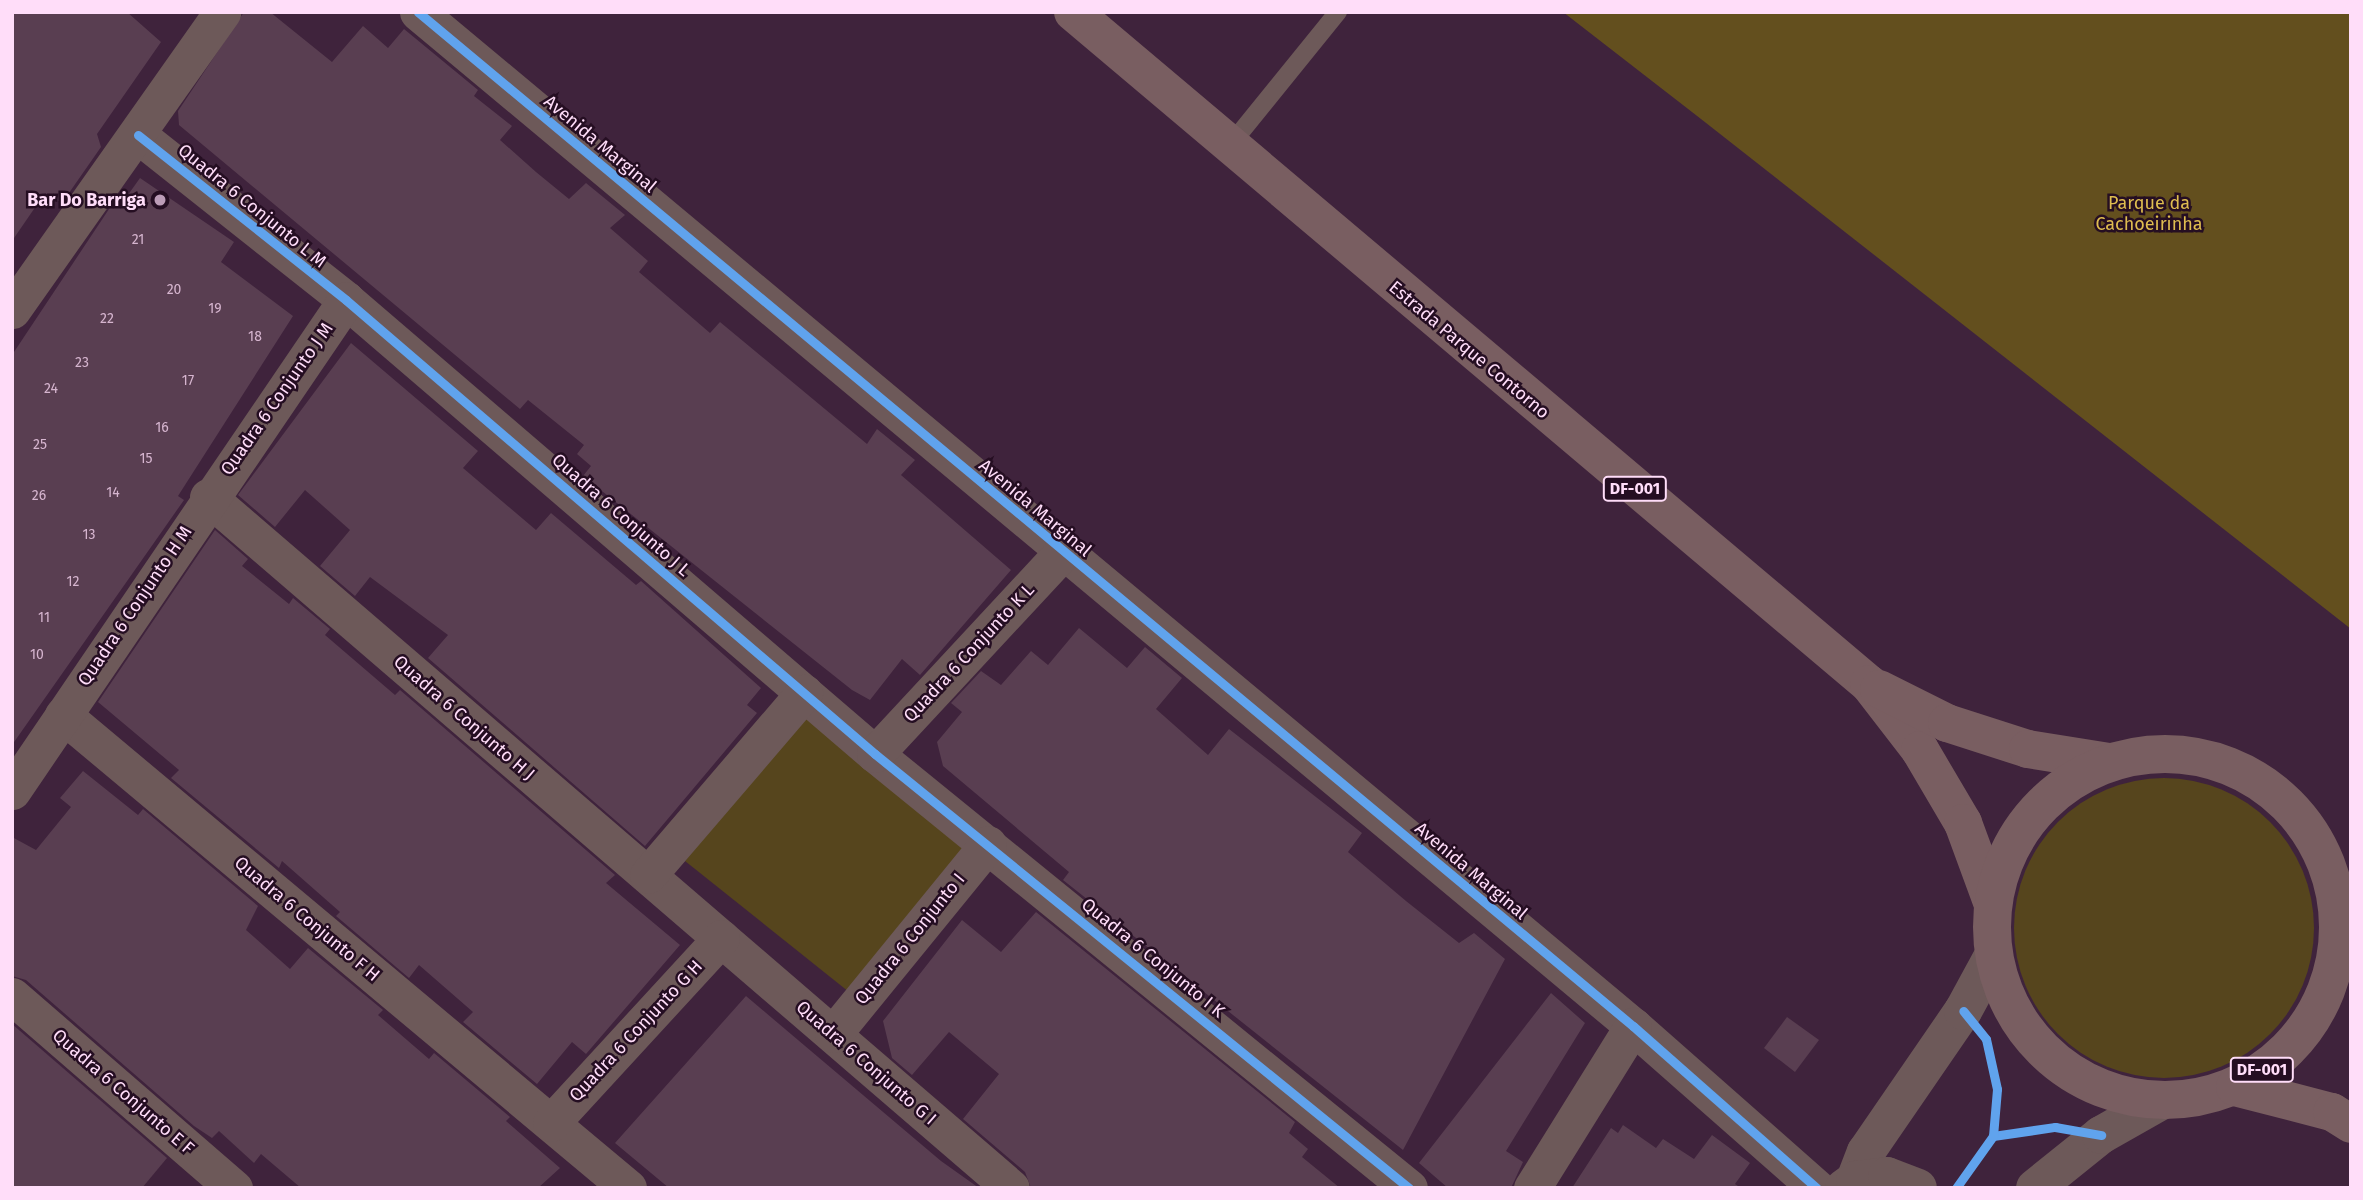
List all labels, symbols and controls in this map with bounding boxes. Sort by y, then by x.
street label: Avenida Marginal [539,91,661,197]
street label: Quadra 6 Conjunto L M [173,139,331,273]
place label: Bar Do Barriga [27,189,146,211]
marker: Bar Do Barriga [152,192,168,208]
park label: Parque da Cachoeirinha [2095,193,2203,235]
house number: 21 [132,232,144,248]
street label: Estrada Parque Contorno [1384,277,1554,423]
house number: 20 [167,282,181,298]
house number: 19 [208,301,222,317]
house number: 22 [100,311,114,327]
street label: Quadra 6 Conjunto J M [216,319,338,479]
house number: 18 [248,329,262,345]
house number: 23 [75,355,89,371]
house number: 17 [182,373,194,389]
house number: 24 [44,381,58,397]
house number: 16 [155,420,169,436]
house number: 25 [33,437,47,453]
street label: Quadra 6 Conjunto J L [547,449,695,581]
house number: 15 [139,451,153,467]
street label: Avenida Marginal [974,455,1096,561]
road number: DF-001 [1602,476,1668,502]
house number: 14 [106,485,120,501]
house number: 26 [32,488,46,504]
street label: Quadra 6 Conjunto H M [73,522,197,690]
house number: 13 [82,527,96,543]
house number: 12 [67,574,79,590]
street label: Quadra 6 Conjunto K L [899,579,1039,727]
house number: 11 [38,610,50,626]
house number: 10 [30,647,44,663]
street label: Quadra 6 Conjunto H J [389,651,539,785]
street label: Avenida Marginal [1410,818,1532,924]
street label: Quadra 6 Conjunto F H [230,852,384,986]
street label: Quadra 6 Conjunto I [851,869,969,1009]
street label: Quadra 6 Conjunto I K [1077,894,1229,1022]
street label: Quadra 6 Conjunto G H [565,956,707,1106]
street label: Quadra 6 Conjunto G I [792,996,940,1130]
street label: Quadra 6 Conjunto E F [48,1025,198,1159]
road number: DF-001 [2229,1058,2295,1082]

